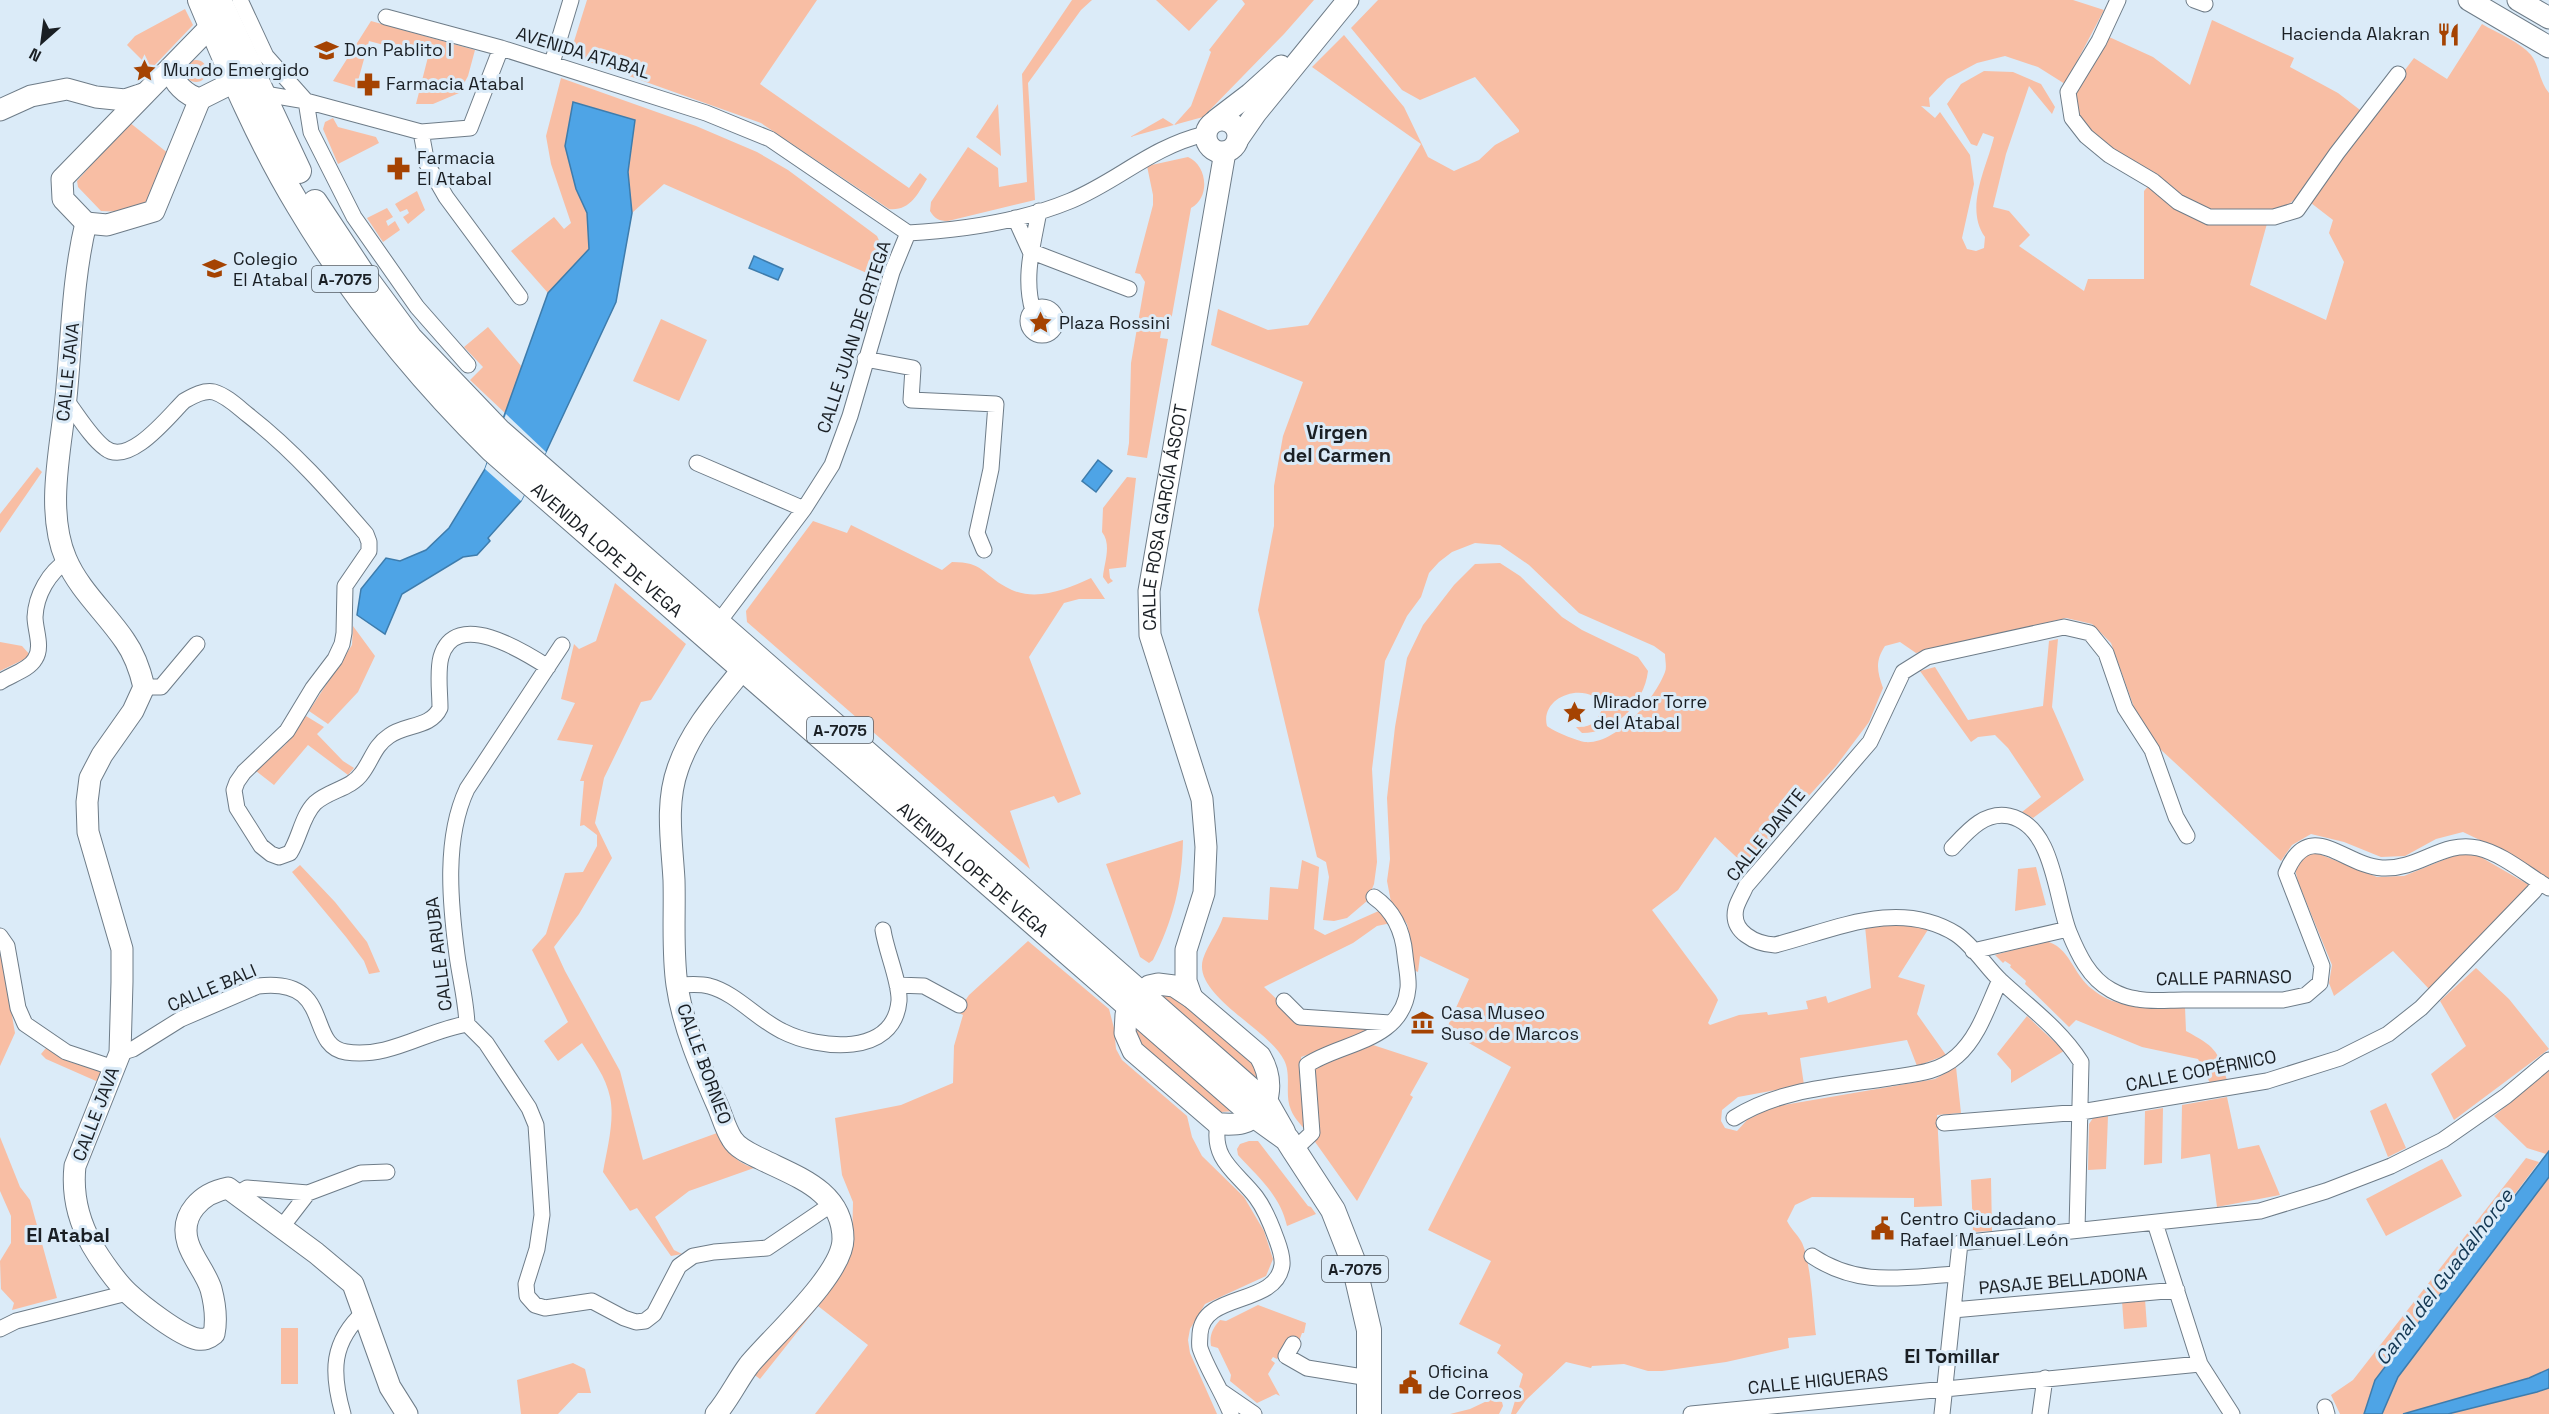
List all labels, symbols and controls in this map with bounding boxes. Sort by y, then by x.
north arrow [12,12,72,72]
street label: AVENIDA ATABAL [513,21,653,84]
restaurant icon: Hacienda Alakran [2435,21,2461,47]
place label: Hacienda Alakran [2281,22,2430,45]
school or university icon: Don Pablito I [313,37,339,63]
place label: Don Pablito I [344,38,452,61]
text: N [26,43,45,67]
place icon: Mundo Emergido [132,57,158,83]
place label: Mundo Emergido [163,58,309,81]
pharmacy icon: Farmacia Atabal [355,71,381,97]
place label: Farmacia Atabal [386,72,524,95]
place label: Farmacia El Atabal [417,146,495,190]
pharmacy icon: Farmacia El Atabal [386,155,412,181]
street label: CALLE JUAN DE ORTEGA [811,238,896,436]
place label: Colegio El Atabal [233,247,308,291]
school or university icon: Colegio El Atabal [202,256,228,282]
road number: A-7075 [312,266,378,292]
place icon: Plaza Rossini [1028,310,1054,336]
place label: Plaza Rossini [1059,311,1170,334]
street label: CALLE JAVA [51,321,84,423]
street label: CALLE ROSA GARCÍA ÁSCOT [1137,402,1192,631]
district label: Virgen del Carmen [1283,419,1391,468]
street label: AVENIDA LOPE DE VEGA [526,477,688,622]
place label: Mirador Torre del Atabal [1593,690,1707,734]
place icon: Mirador Torre del Atabal [1562,699,1588,725]
road number: A-7075 [807,717,873,743]
street label: CALLE DANTE [1721,784,1810,886]
street label: AVENIDA LOPE DE VEGA [893,797,1054,942]
street label: CALLE ARUBA [420,896,457,1012]
street label: CALLE BALI [164,958,260,1017]
street label: CALLE PARNASO [2156,965,2292,990]
street label: CALLE BORNEO [672,1000,737,1127]
place label: Casa Museo Suso de Marcos [1441,1001,1579,1045]
museum icon: Casa Museo Suso de Marcos [1410,1010,1436,1036]
street label: CALLE COPÉRNICO [2124,1045,2278,1096]
street label: CALLE JAVA [67,1063,124,1164]
water label: Canal del Guadalhorce [2369,1183,2520,1370]
place label: Centro Ciudadano Rafael Manuel León [1900,1207,2069,1251]
public building icon: Centro Ciudadano Rafael Manuel León [1869,1216,1895,1242]
district label: El Atabal [26,1222,110,1248]
road number: A-7075 [1322,1256,1388,1282]
street label: PASAJE BELLADONA [1978,1262,2148,1299]
district label: El Tomillar [1904,1343,2000,1369]
place label: Oficina de Correos [1428,1360,1522,1404]
street label: CALLE HIGUERAS [1747,1362,1889,1399]
public building icon: Oficina de Correos [1397,1369,1423,1395]

